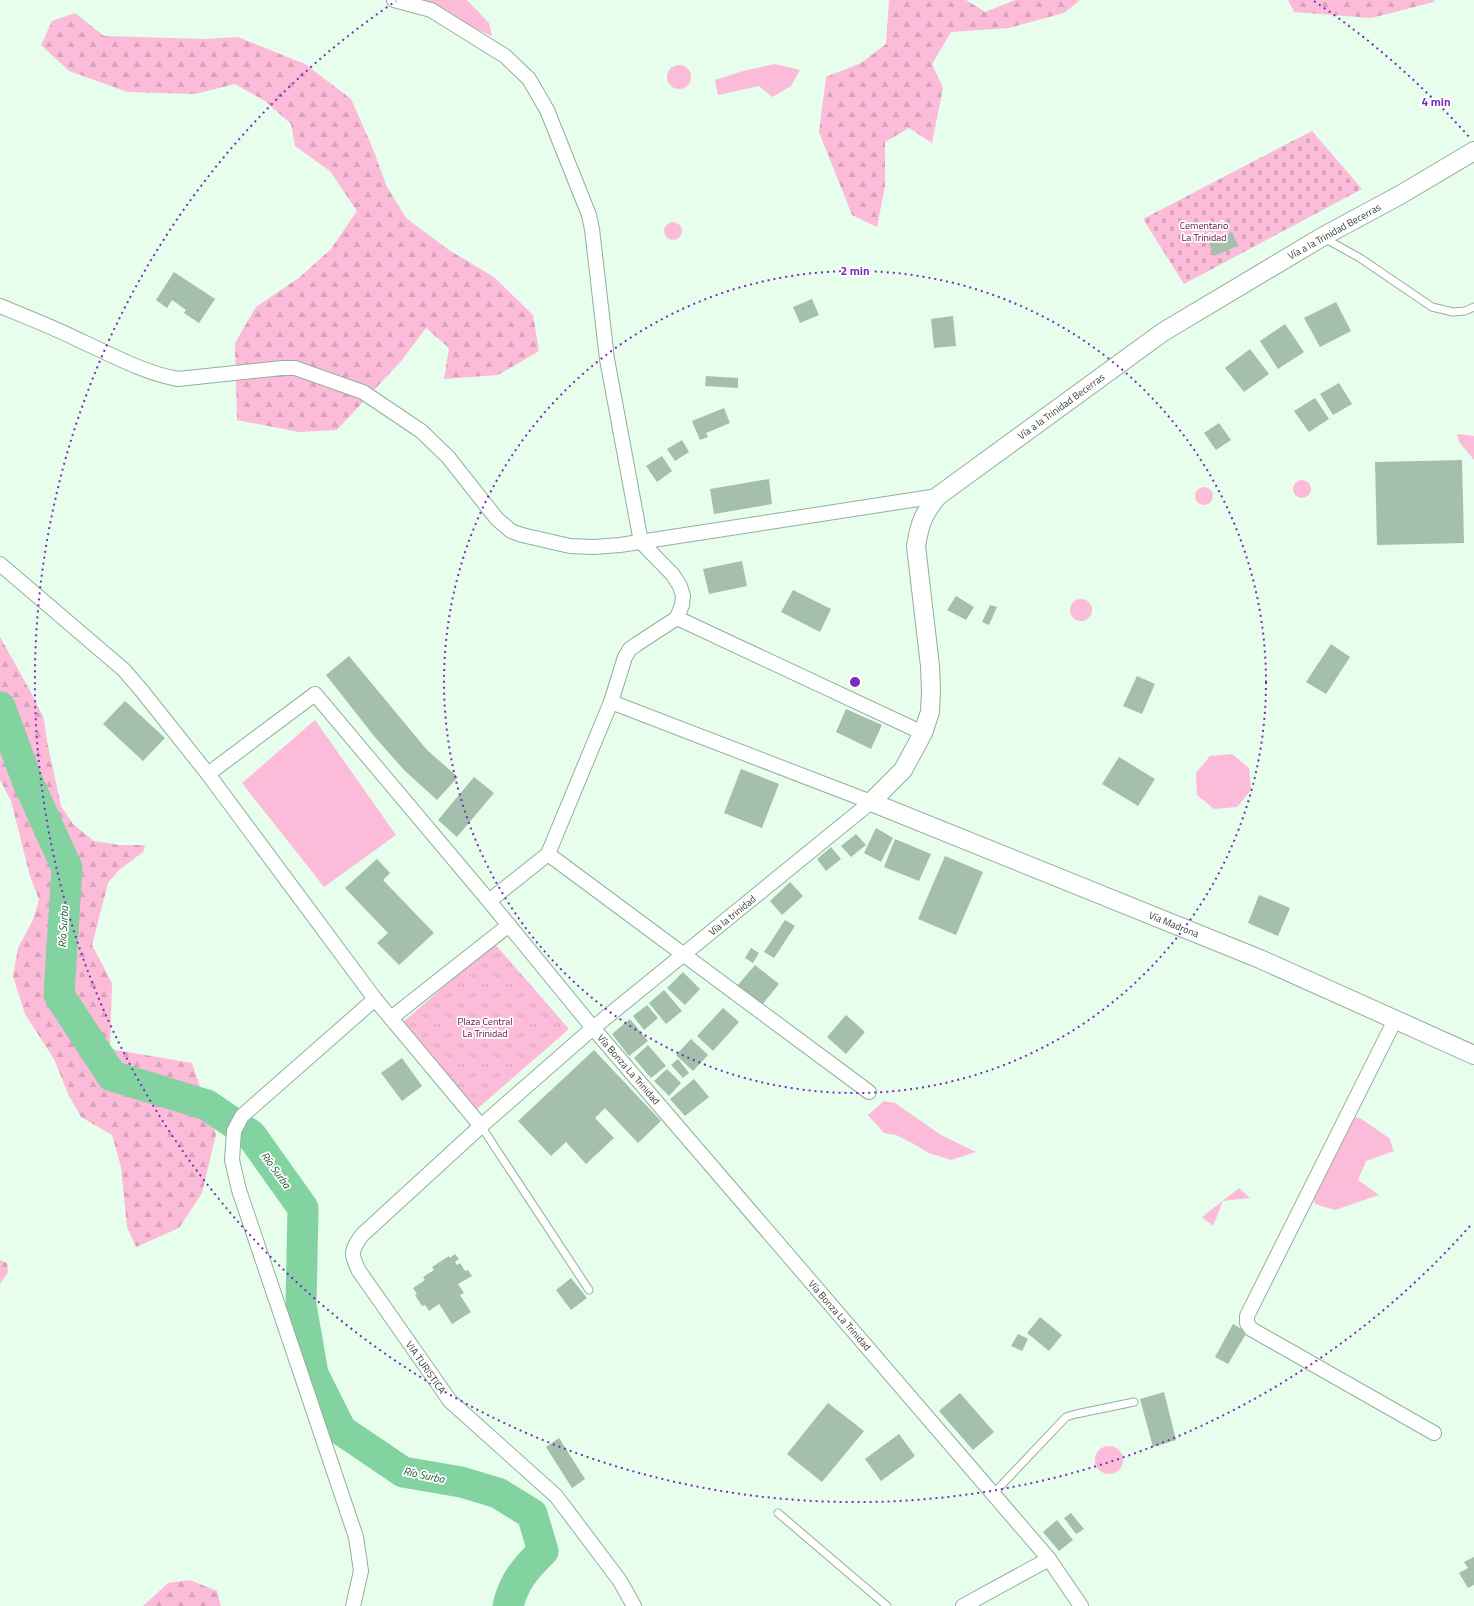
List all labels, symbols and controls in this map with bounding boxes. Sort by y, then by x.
text: 4 min [1421,92,1451,111]
street label: Vía a la Trinidad Becerras [1285,199,1384,263]
park label: Cementario La Trinidad [1180,218,1228,245]
text: 2 min [840,261,870,280]
street label: Vía a la Trinidad Becerras [1015,369,1108,443]
centre of rings [848,675,862,689]
street label: Vía la trinidad [705,892,759,939]
water label: Río Surba [54,905,72,948]
street label: Vía Madrona [1146,908,1201,941]
park label: Plaza Central La Trinidad [457,1014,513,1041]
street label: Vía Bonza La Trinidad [594,1031,663,1108]
water label: Río Surba [257,1148,295,1192]
street label: Vía Bonza La Trinidad [805,1277,874,1354]
street label: VIA TURISTICA [402,1338,449,1397]
water label: Río Surba [402,1463,447,1487]

